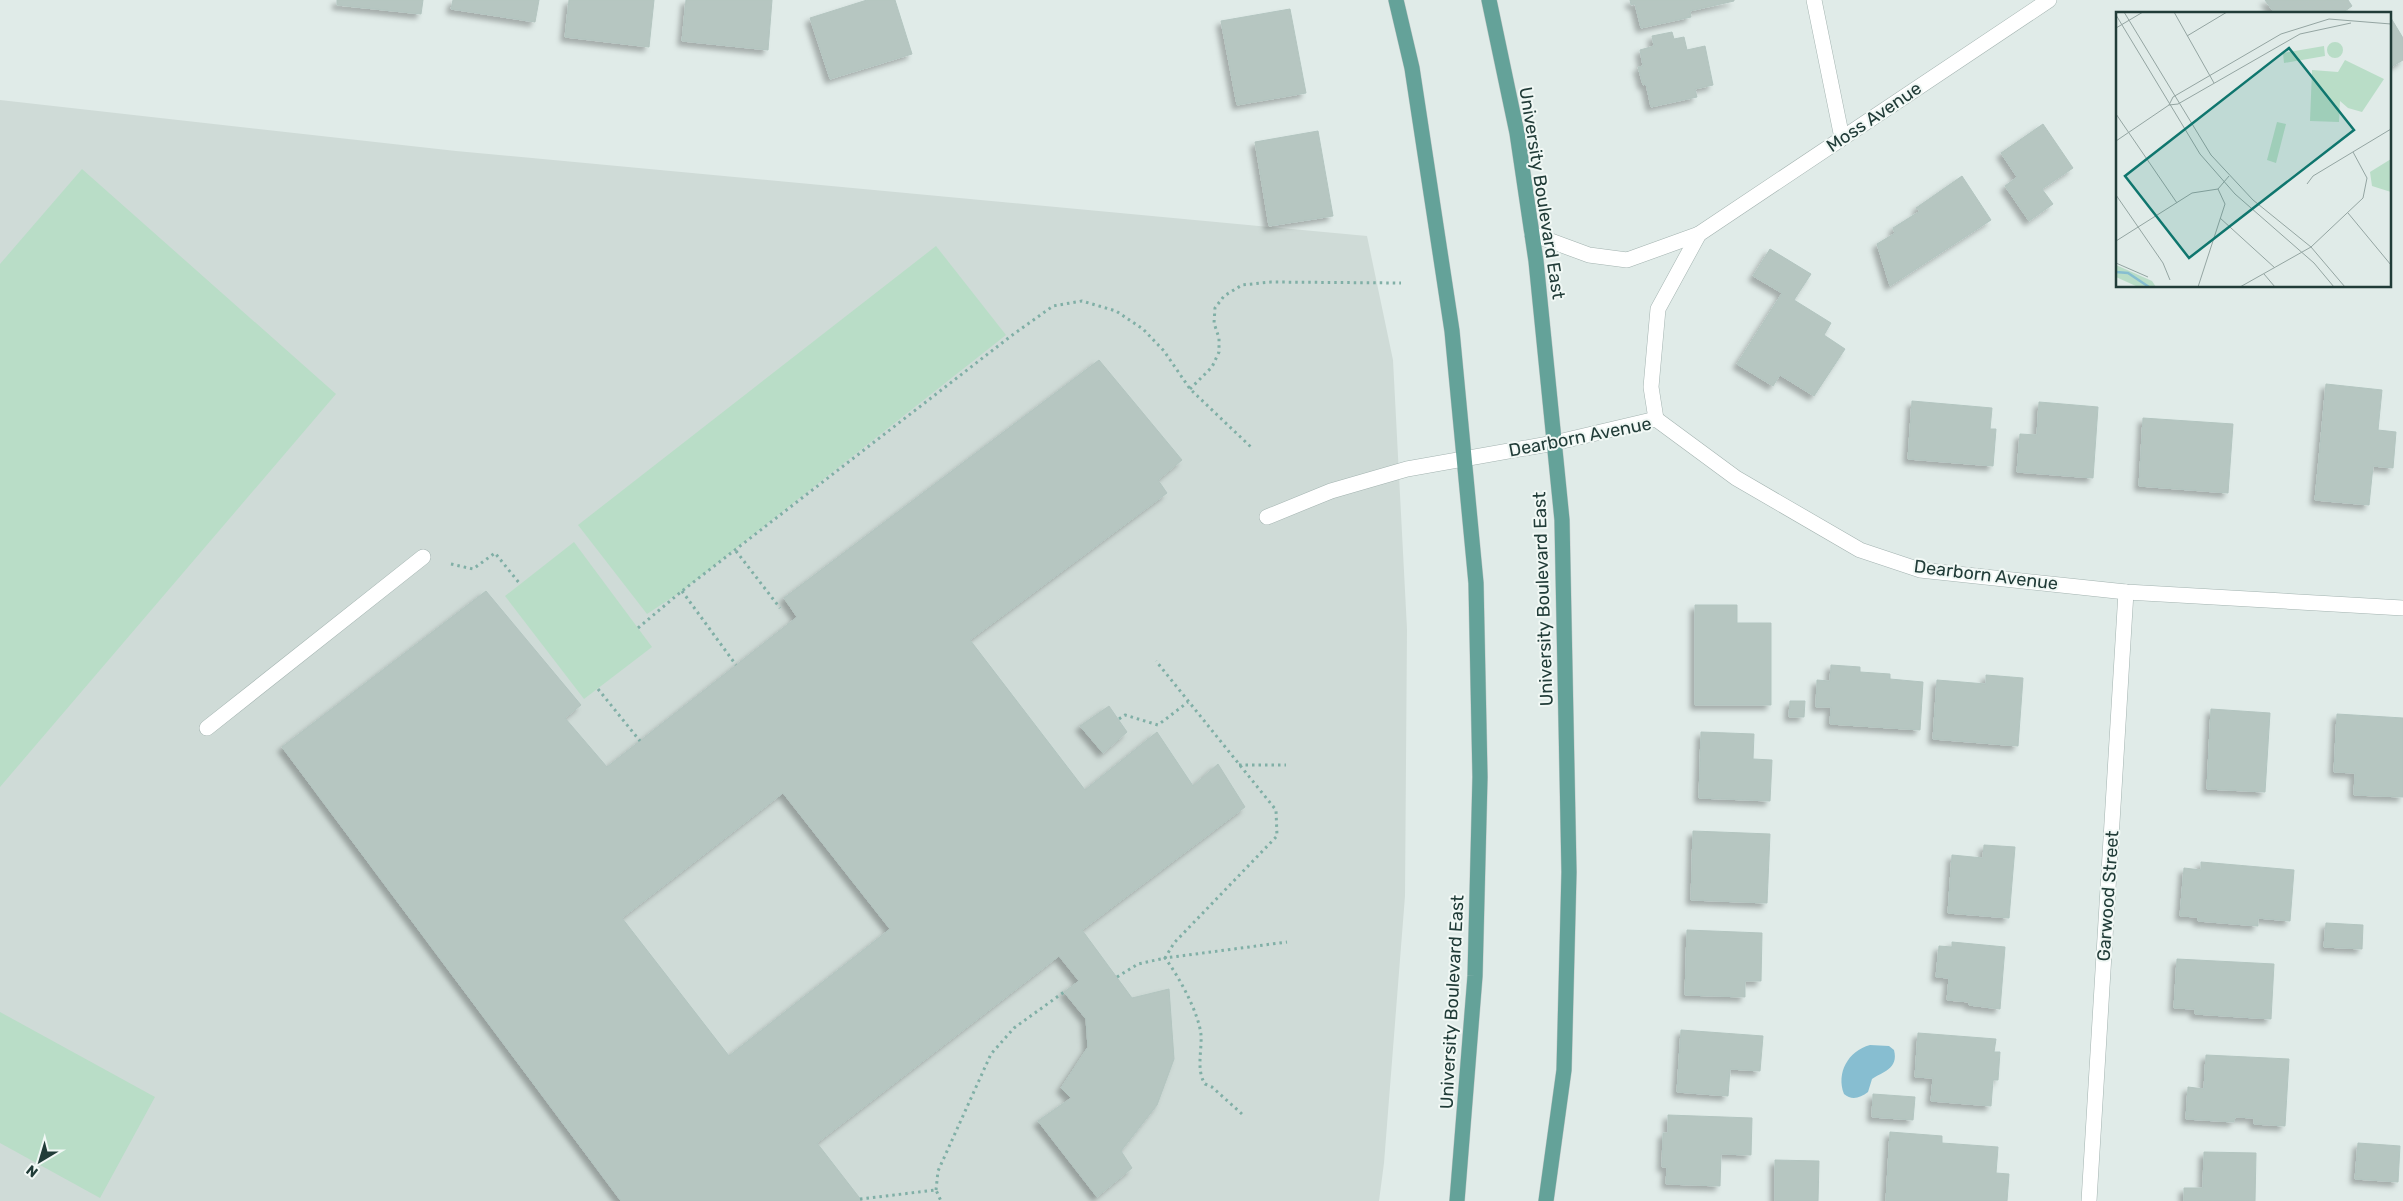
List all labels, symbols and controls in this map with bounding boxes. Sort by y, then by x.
inset map [2116,12,2390,288]
street label: Moss Avenue [1822,77,1926,157]
street label: University Boulevard East [1514,85,1570,301]
street label: Dearborn Avenue [1507,412,1653,462]
street label: University Boulevard East [1528,491,1558,707]
street label: Dearborn Avenue [1913,555,2059,595]
street label: Garwood Street [2092,830,2124,962]
street label: University Boulevard East [1435,894,1469,1110]
north arrow [15,1136,65,1186]
text: N [23,1161,42,1181]

